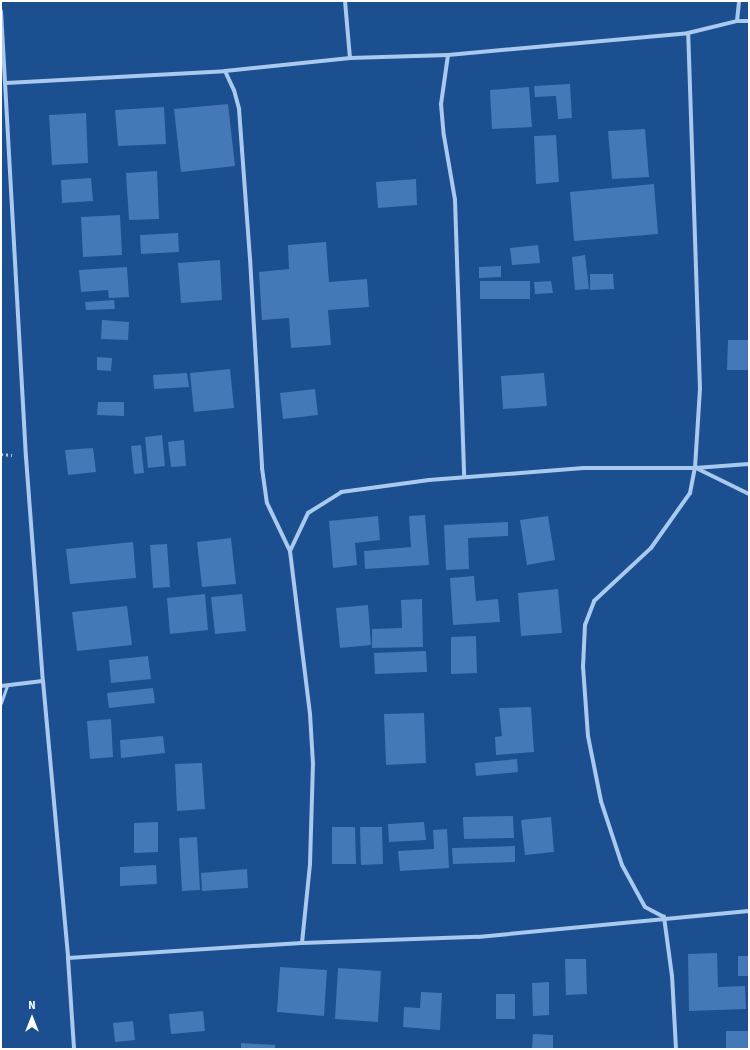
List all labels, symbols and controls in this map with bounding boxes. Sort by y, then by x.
north arrow [12,998,52,1038]
text: N [28,998,36,1013]

